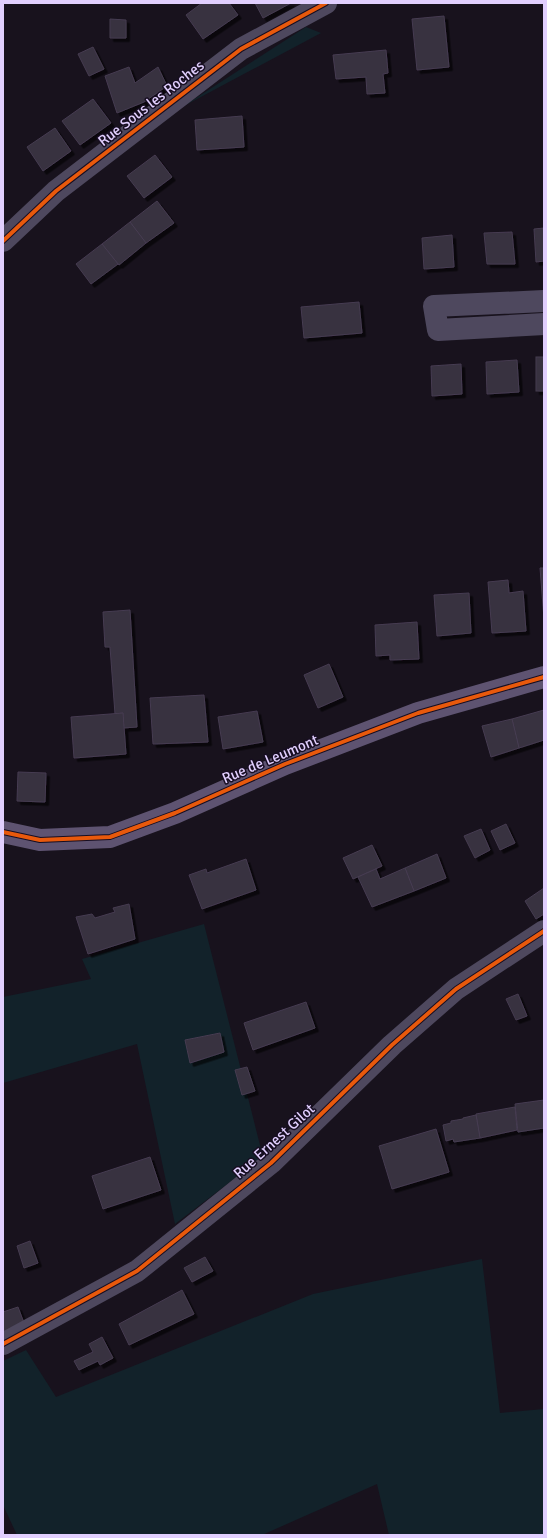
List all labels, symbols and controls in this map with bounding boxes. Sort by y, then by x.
street label: Rue Sous les Roches [94,56,208,150]
street label: Rue de Leumont [219,731,321,787]
street label: Rue Ernest Gilot [230,1100,318,1182]

